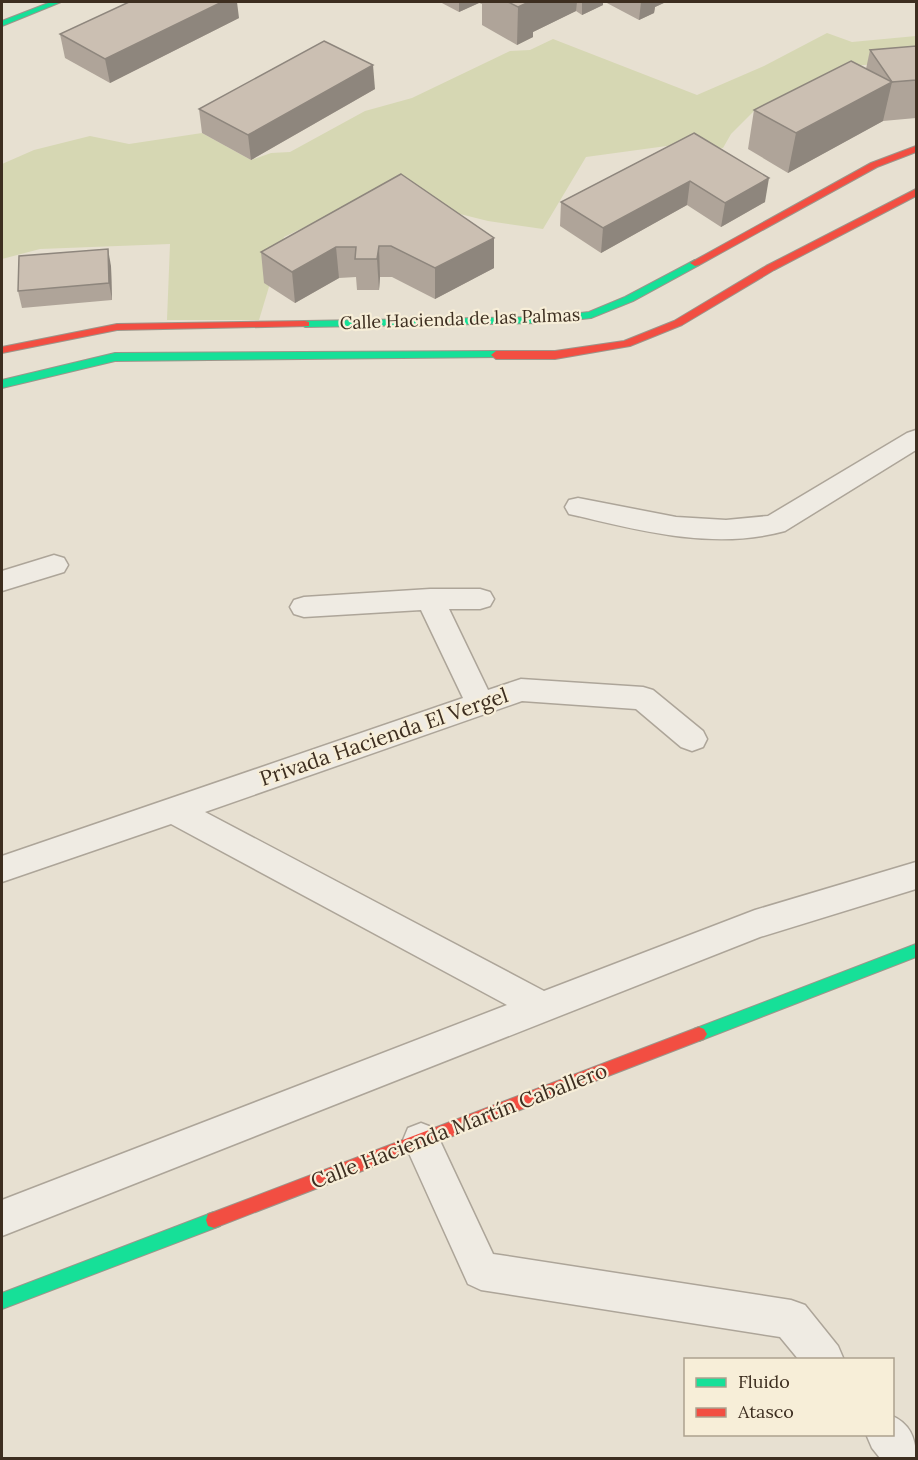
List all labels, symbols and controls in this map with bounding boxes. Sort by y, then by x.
street label: Calle Hacienda de las Palmas [339,303,581,334]
street label: Privada Hacienda El Vergel [256,681,512,792]
street label: Calle Hacienda Martín Caballero [307,1056,611,1195]
legend [684,1358,894,1436]
text: Fluido [738,1370,790,1393]
text: Atasco [737,1400,794,1423]

